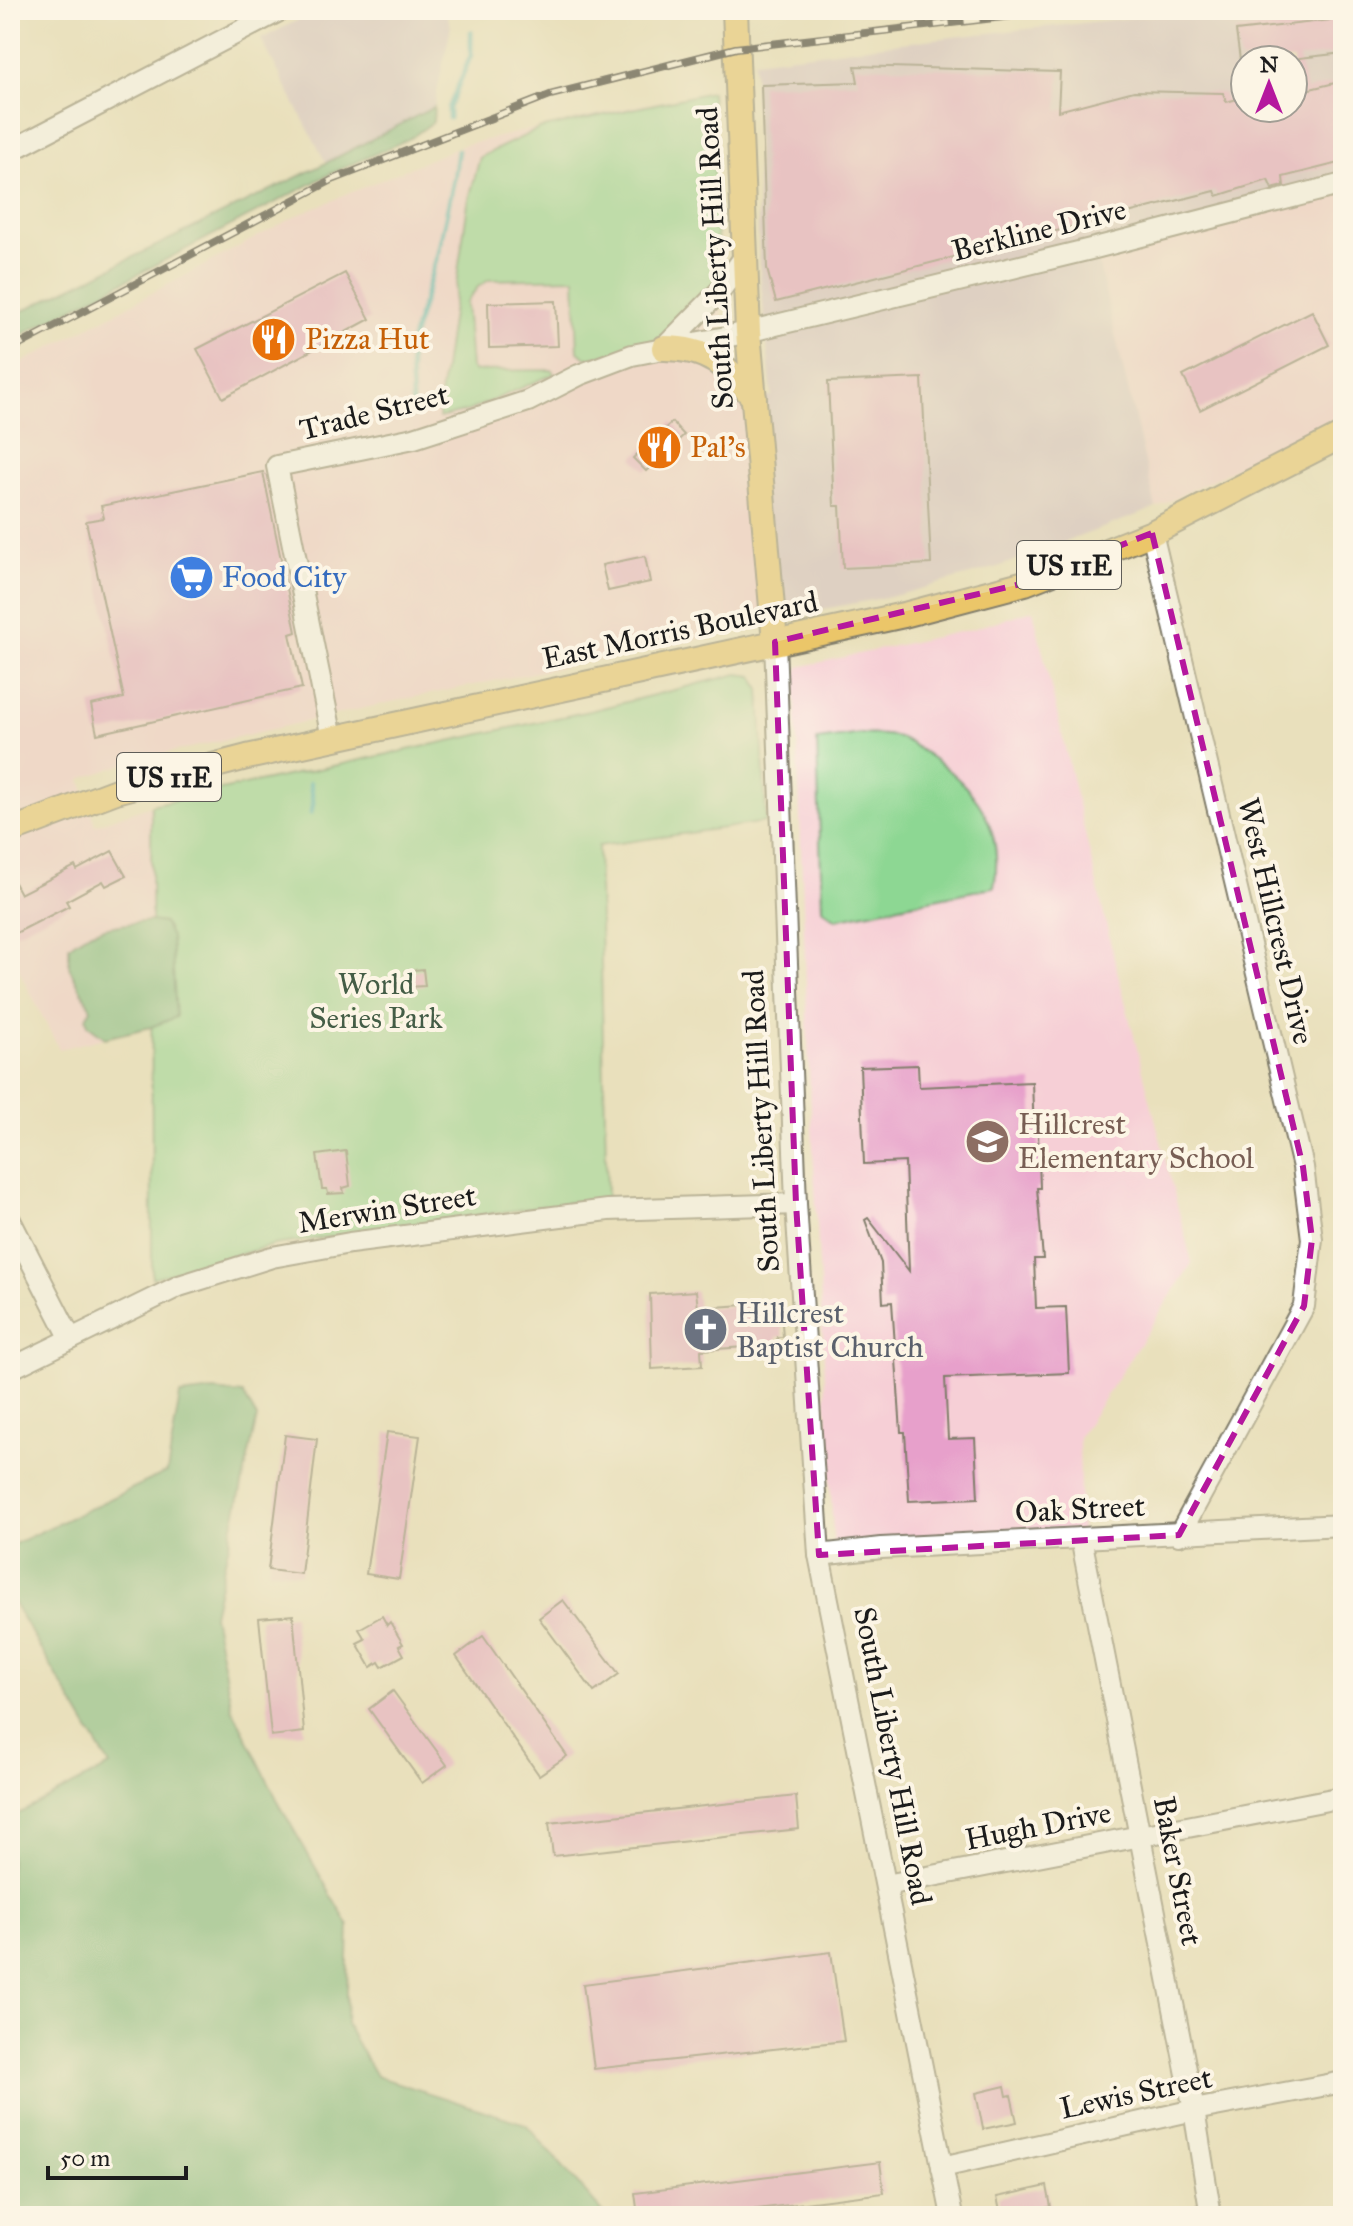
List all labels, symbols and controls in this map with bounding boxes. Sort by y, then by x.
north arrow [1229,44,1309,124]
text: N [1260,51,1279,78]
street label: South Liberty Hill Road [689,106,741,410]
street label: Berkline Drive [948,191,1130,269]
restaurant icon: Pizza Hut [250,315,298,363]
place label: Pizza Hut [305,321,430,357]
street label: Trade Street [296,376,453,448]
restaurant icon: Pal's [635,423,683,471]
place label: Pal's [690,429,746,465]
road number: US 11E [1017,541,1121,589]
supermarket icon: Food City [167,553,215,601]
place label: Food City [222,559,347,595]
street label: East Morris Boulevard [539,583,821,677]
road number: US 11E [117,753,221,801]
street label: West Hillcrest Drive [1230,794,1322,1048]
park label: World Series Park [309,966,443,1036]
street label: South Liberty Hill Road [735,969,787,1273]
place label: Hillcrest Elementary School [1018,1106,1255,1176]
school or university icon: Hillcrest Elementary School [963,1117,1011,1165]
street label: Merwin Street [295,1177,479,1241]
place label: Hillcrest Baptist Church [736,1295,924,1365]
church icon: Hillcrest Baptist Church [681,1306,729,1354]
street label: Oak Street [1014,1488,1146,1530]
street label: South Liberty Hill Road [846,1604,940,1908]
street label: Baker Street [1146,1793,1210,1949]
street label: Hugh Drive [962,1794,1114,1858]
street label: Lewis Street [1057,2059,1216,2127]
scale bar [48,2130,186,2180]
text: 50 m [60,2143,110,2173]

